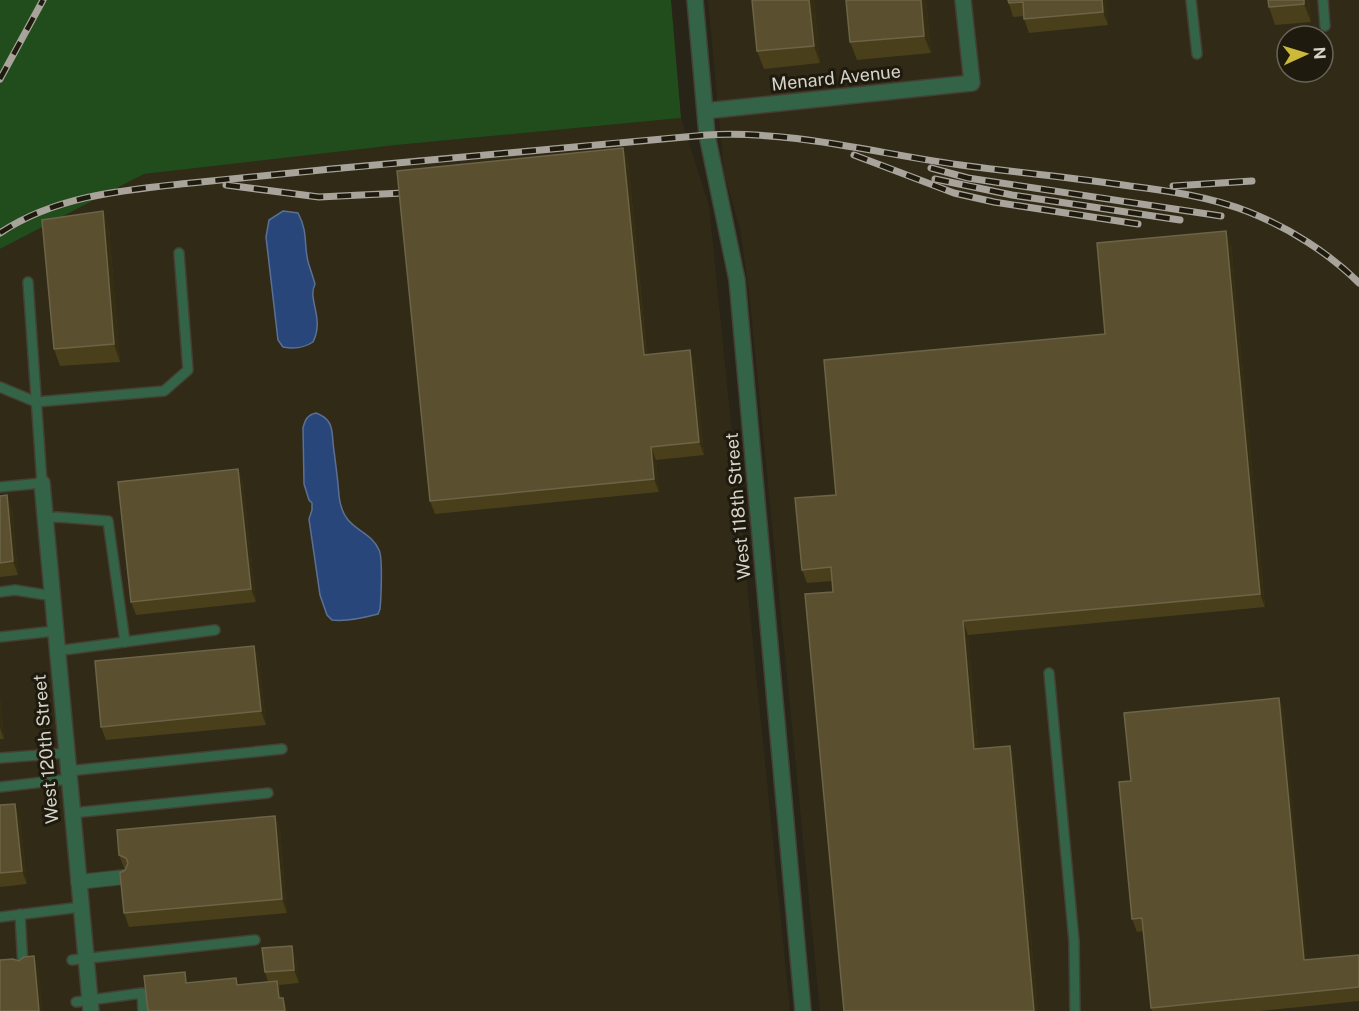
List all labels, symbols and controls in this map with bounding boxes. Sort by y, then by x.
north arrow [1275,24,1335,84]
text: N [1310,46,1329,60]
street label: Menard Avenue [770,60,902,95]
street label: West 118th Street [721,432,754,580]
street label: West 120th Street [28,673,63,825]

